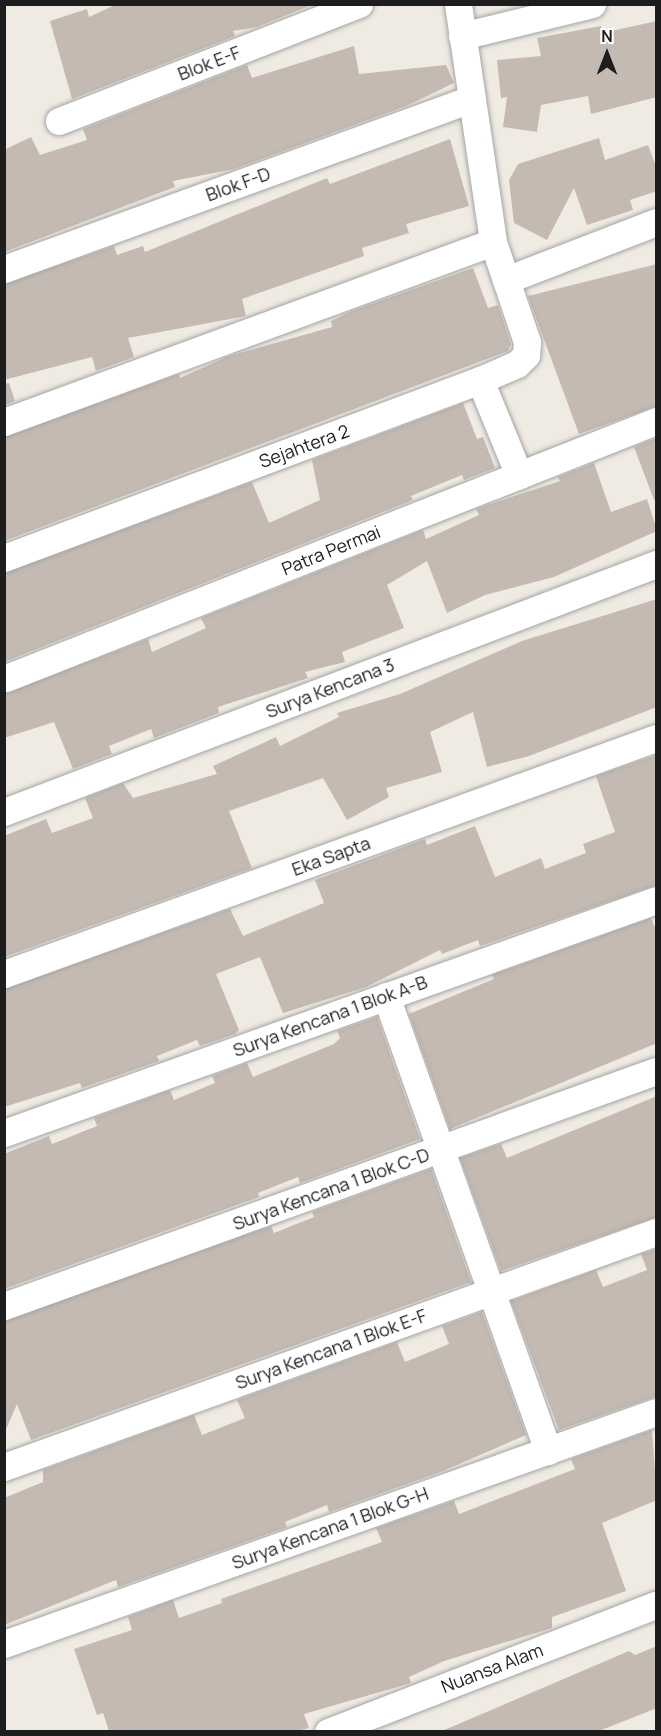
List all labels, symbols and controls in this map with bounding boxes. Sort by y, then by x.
north arrow [577,24,637,84]
text: N [601,25,613,47]
street label: Blok E-F [175,41,243,85]
street label: Blok F-D [203,162,273,206]
street label: Sejahtera 2 [256,420,352,472]
street label: Patra Permai [278,520,384,580]
street label: Surya Kencana 3 [263,654,397,722]
street label: Eka Sapta [289,832,373,880]
street label: Surya Kencana 1 Blok A-B [230,971,430,1061]
street label: Surya Kencana 1 Blok C-D [230,1143,432,1235]
street label: Surya Kencana 1 Blok E-F [232,1304,430,1394]
street label: Surya Kencana 1 Blok G-H [229,1482,431,1574]
street label: Nuansa Alam [438,1639,546,1697]

